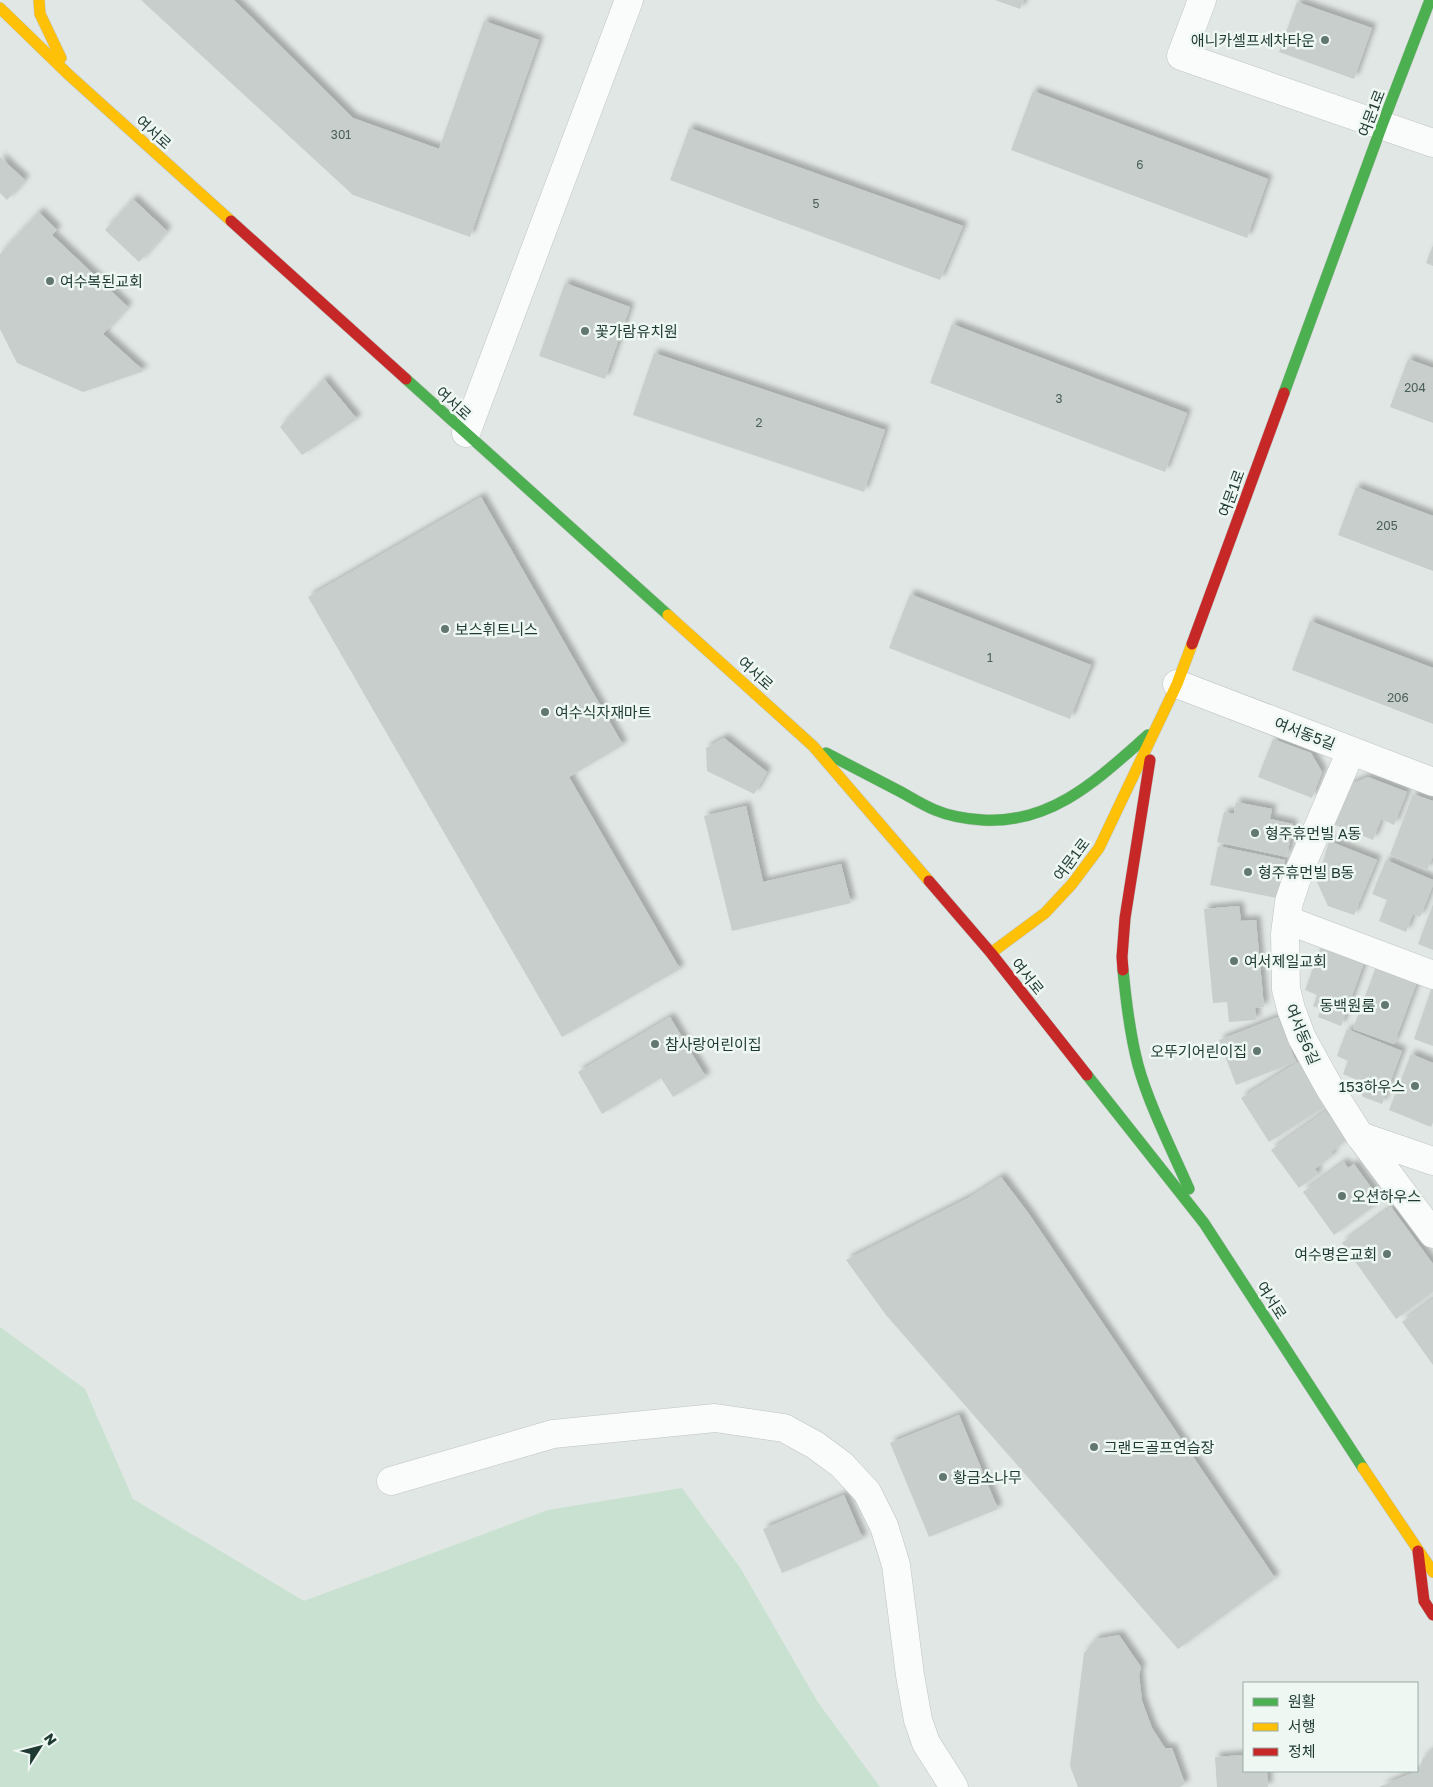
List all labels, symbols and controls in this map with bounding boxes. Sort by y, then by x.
place label: 애니카셀프세차타운 [1191,31,1315,49]
marker: 애니카셀프세차타운 [1319,34,1331,46]
street label: 여문1로 [1354,87,1388,139]
street label: 여서로 [133,111,175,153]
house number: 301 [331,127,351,142]
house number: 6 [1136,157,1144,172]
house number: 5 [813,196,820,211]
place label: 여수복된교회 [60,272,143,290]
marker: 여수복된교회 [44,275,56,287]
place label: 꽃가람유치원 [595,322,678,340]
marker: 꽃가람유치원 [579,325,591,337]
house number: 204 [1404,380,1426,395]
street label: 여서로 [433,382,475,424]
house number: 3 [1055,391,1063,406]
house number: 2 [756,415,763,430]
street label: 여문1로 [1214,467,1248,519]
house number: 205 [1376,518,1398,533]
place label: 보스휘트니스 [455,620,538,638]
marker: 보스휘트니스 [439,623,451,635]
house number: 1 [987,650,993,665]
street label: 여서로 [735,652,777,694]
house number: 206 [1387,690,1409,705]
place label: 여수식자재마트 [555,703,652,721]
marker: 여수식자재마트 [539,706,551,718]
street label: 여서동5길 [1272,713,1338,753]
place label: 형주휴먼빌 A동 [1265,824,1362,842]
marker: 형주휴먼빌 A동 [1249,827,1261,839]
street label: 여문1로 [1049,834,1093,884]
place label: 형주휴먼빌 B동 [1258,863,1355,881]
marker: 형주휴먼빌 B동 [1242,866,1254,878]
place label: 여서제일교회 [1244,952,1327,970]
street label: 여서로 [1008,954,1048,998]
marker: 여서제일교회 [1228,955,1240,967]
place label: 동백원룸 [1320,996,1375,1014]
marker: 동백원룸 [1379,999,1391,1011]
street label: 여서동6길 [1282,1001,1324,1067]
place label: 참사랑어린이집 [665,1035,762,1053]
marker: 참사랑어린이집 [649,1038,661,1050]
place label: 오뚜기어린이집 [1150,1042,1247,1060]
marker: 오뚜기어린이집 [1251,1045,1263,1057]
place label: 153하우스 [1339,1077,1405,1095]
marker: 153하우스 [1409,1080,1421,1092]
place label: 오션하우스 [1352,1187,1421,1205]
marker: 오션하우스 [1336,1190,1348,1202]
place label: 여수명은교회 [1294,1245,1377,1263]
marker: 여수명은교회 [1381,1248,1393,1260]
street label: 여서로 [1253,1278,1291,1322]
place label: 그랜드골프연습장 [1104,1438,1215,1456]
marker: 그랜드골프연습장 [1088,1441,1100,1453]
place label: 황금소나무 [953,1468,1022,1486]
marker: 황금소나무 [937,1471,949,1483]
legend [1243,1682,1418,1772]
text: 원활 [1288,1692,1316,1710]
text: 서행 [1288,1717,1316,1735]
north arrow [15,1722,65,1772]
text: N [41,1730,61,1748]
text: 정체 [1288,1742,1316,1760]

